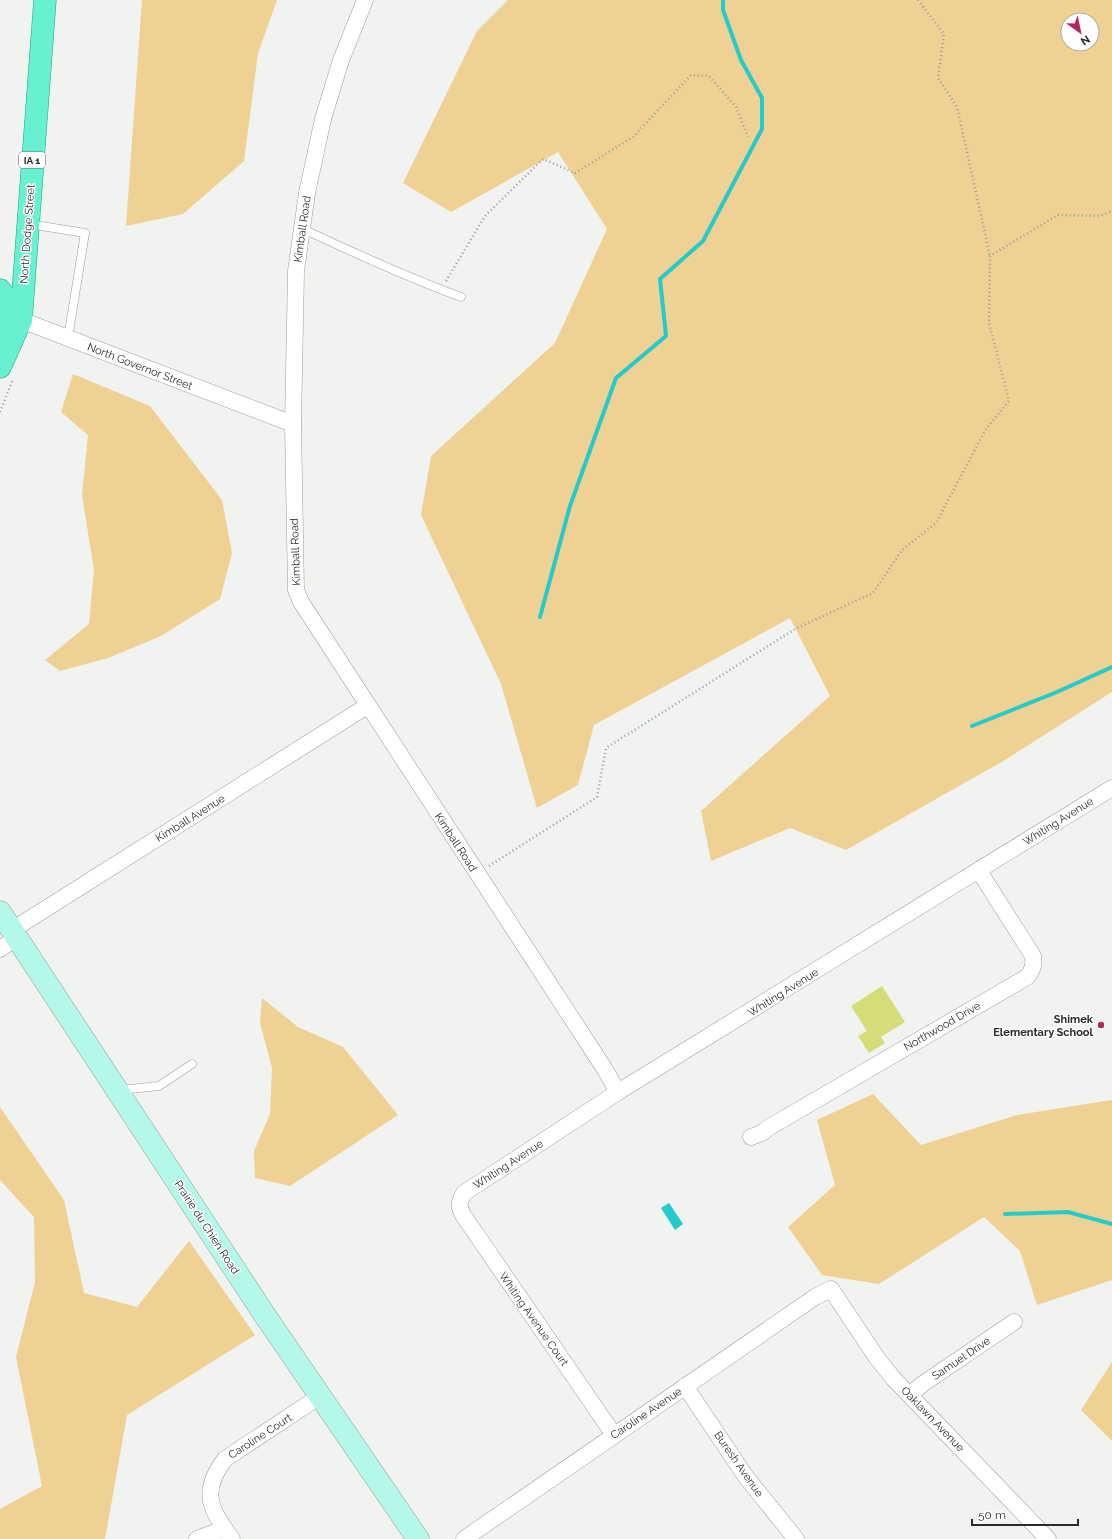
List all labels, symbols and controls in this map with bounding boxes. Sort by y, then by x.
north arrow [1060,12,1100,52]
text: N [1078,32,1092,48]
road number: IA 1 [19,152,45,168]
street label: North Dodge Street [18,184,37,284]
street label: Kimball Road [291,195,314,263]
street label: North Governor Street [85,340,195,393]
street label: Kimball Road [288,518,303,586]
street label: Kimball Avenue [153,792,228,845]
street label: Whiting Avenue [1021,794,1096,848]
street label: Kimball Road [432,811,479,874]
street label: Whiting Avenue [746,965,821,1019]
street label: Northwood Drive [902,999,983,1054]
place label: Shimek Elementary School [993,1013,1094,1039]
marker: Shimek Elementary School [1096,1020,1106,1030]
street label: Whiting Avenue [471,1137,546,1192]
street label: Prairie du Chien Road [171,1178,242,1277]
street label: Whiting Avenue Court [496,1270,571,1369]
street label: Samuel Drive [930,1334,993,1383]
street label: Caroline Avenue [608,1384,685,1442]
street label: Oaklawn Avenue [898,1384,967,1455]
street label: Caroline Court [226,1411,295,1462]
street label: Buresh Avenue [711,1429,766,1500]
scale bar [972,1501,1078,1527]
text: 50 m [978,1508,1006,1522]

